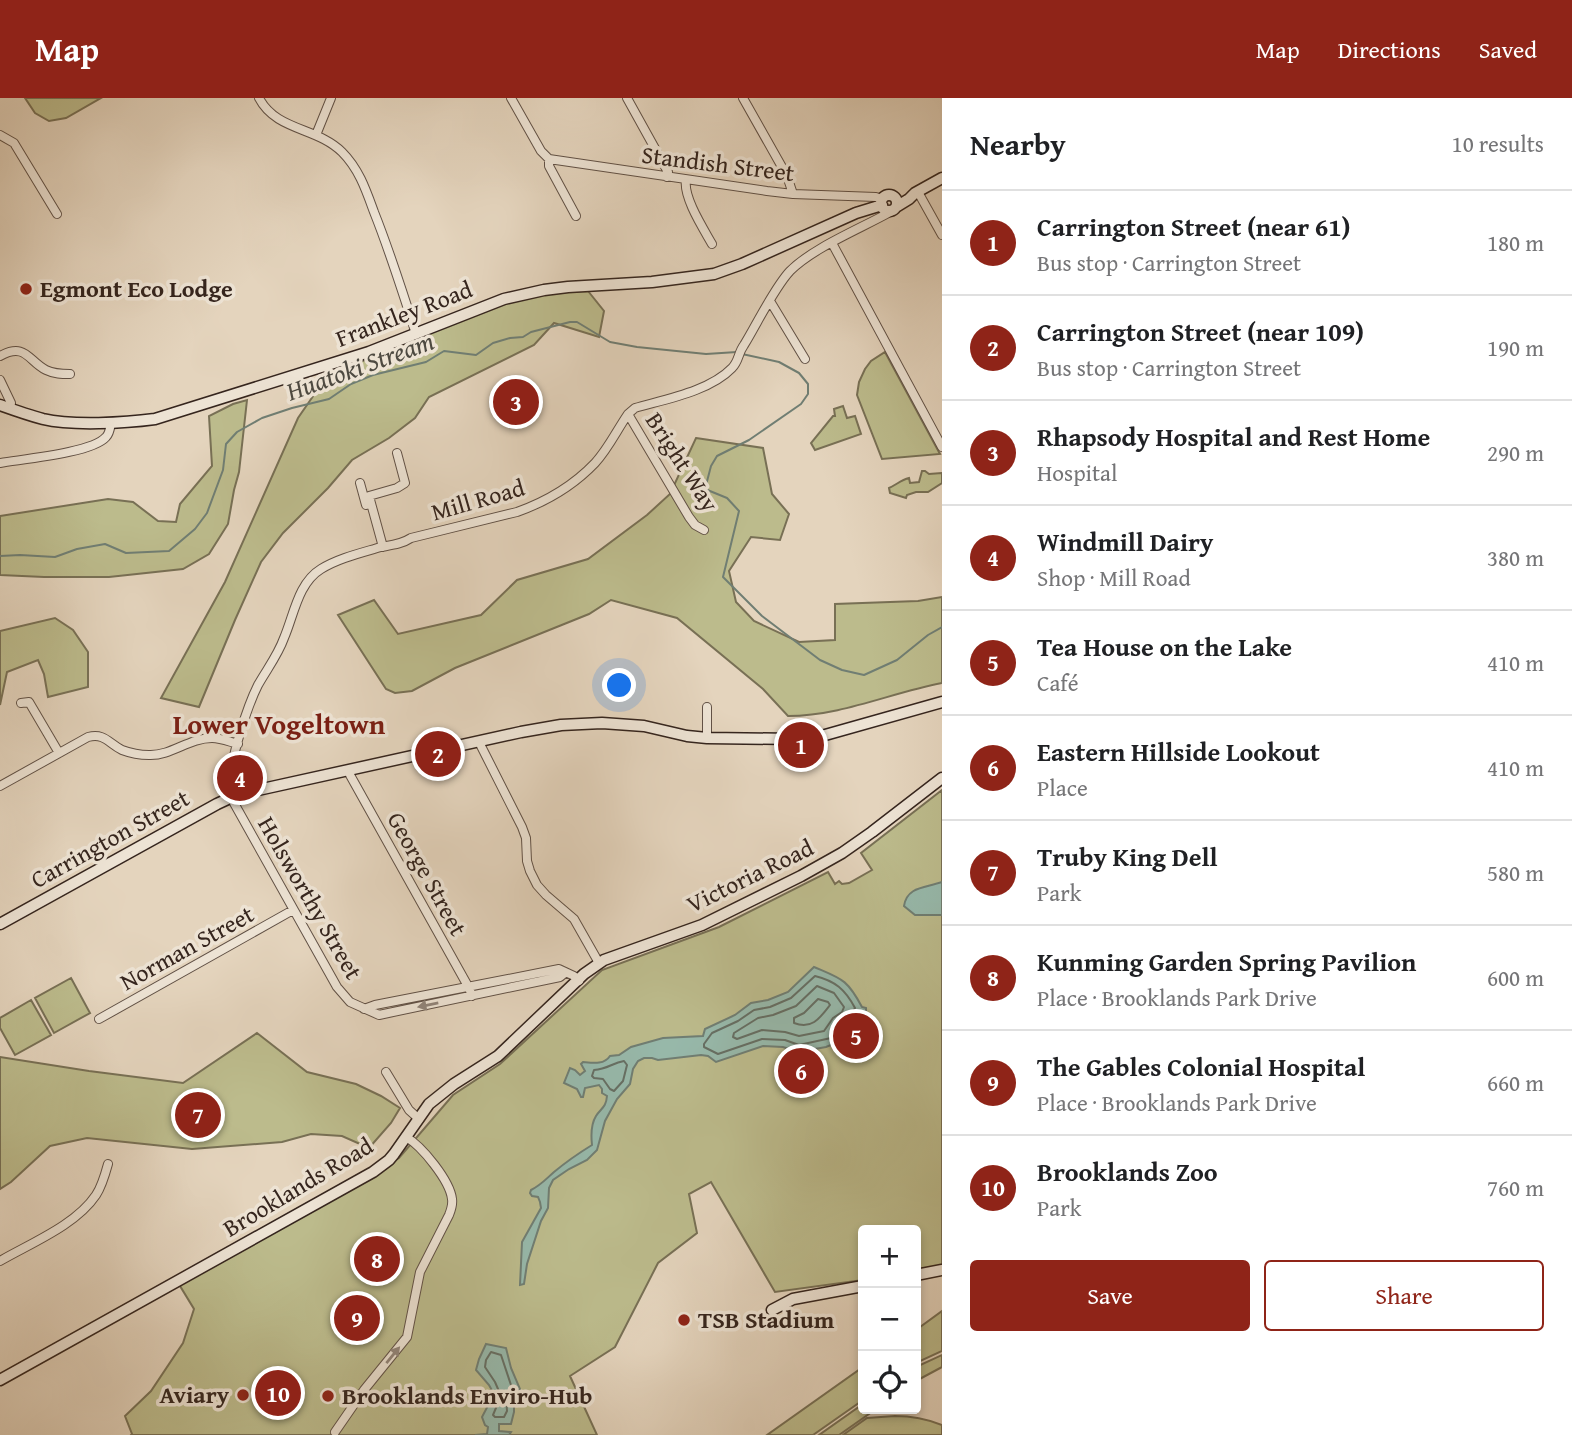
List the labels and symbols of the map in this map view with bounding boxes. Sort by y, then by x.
street label: Standish Street [640,137,797,190]
place label: Egmont Eco Lodge [40,271,233,306]
street label: Frankley Road [330,271,477,356]
marker: Egmont Eco Lodge [18,281,34,297]
water label: Huatoki Stream [279,321,439,411]
pin: 3 [493,376,539,428]
street label: Bright Way [637,405,728,518]
street label: Mill Road [427,469,529,529]
your location [602,668,636,702]
district label: Lower Vogeltown [173,703,386,744]
pin: 1 [778,719,824,771]
pin: 2 [415,728,461,780]
pin: 4 [217,752,263,804]
street label: Carrington Street [24,780,196,897]
street label: George Street [379,805,476,943]
street label: Holsworthy Street [249,810,372,986]
street label: Victoria Road [680,830,819,921]
street label: Norman Street [113,896,261,999]
one-way arrow [417,1000,439,1011]
pin: 5 [833,1010,879,1062]
pin: 6 [778,1045,824,1097]
pin: 7 [175,1089,221,1141]
street label: Brooklands Road [216,1128,379,1245]
pin: 8 [354,1233,400,1285]
pin: 9 [334,1292,380,1344]
place label: TSB Stadium [698,1302,835,1337]
marker: TSB Stadium [676,1312,692,1328]
one-way arrow [385,1346,400,1364]
pin: 10 [255,1367,301,1419]
place label: Aviary [159,1377,230,1412]
place label: Brooklands Enviro-Hub [342,1378,592,1413]
marker: Aviary [235,1387,251,1403]
marker: Brooklands Enviro-Hub [320,1388,336,1404]

